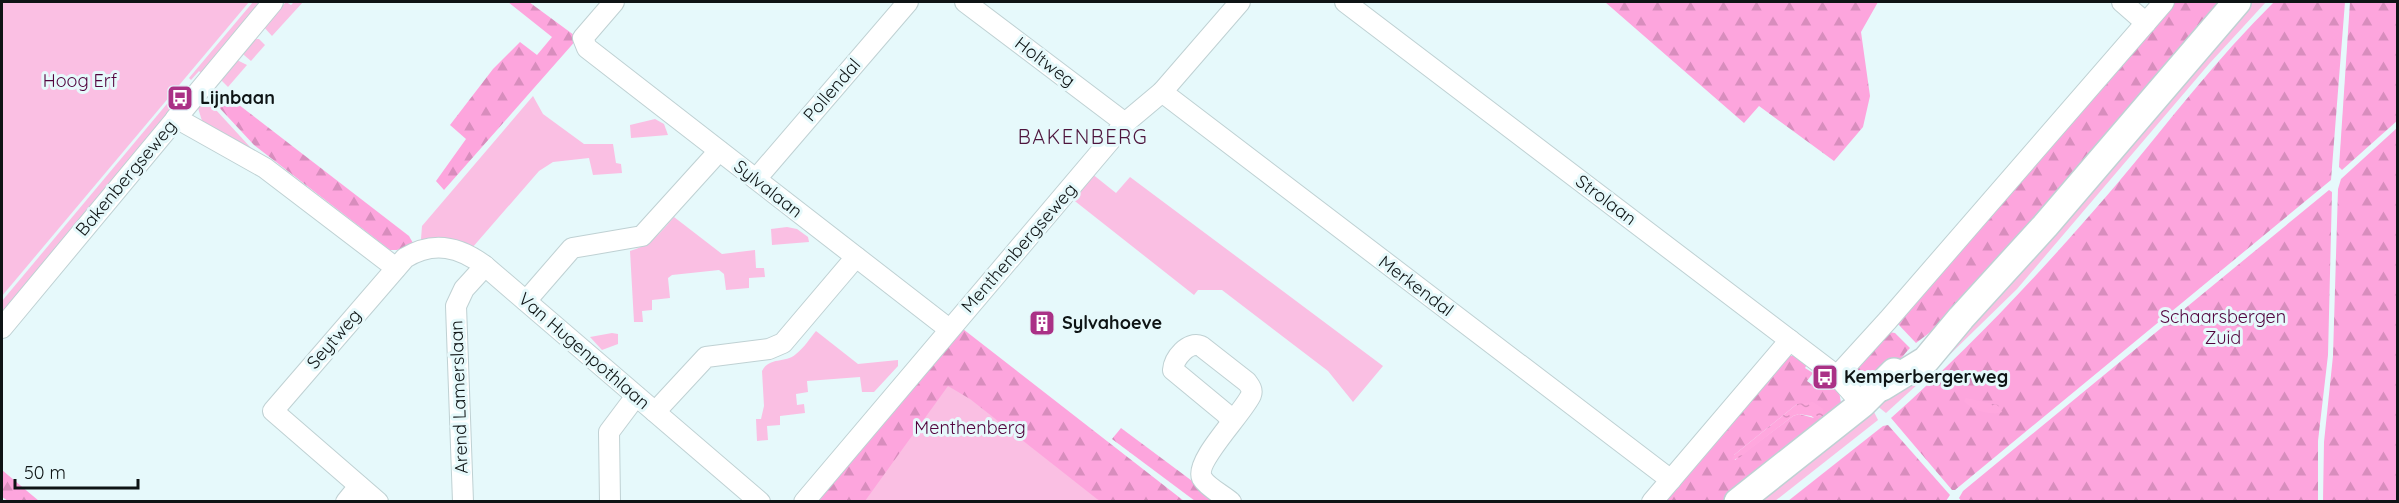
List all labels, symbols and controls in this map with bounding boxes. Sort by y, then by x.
street label: Holtweg [1011,31,1080,92]
street label: Pollendal [798,53,865,126]
park label: Hoog Erf [43,69,118,92]
bus stop icon: Lijnbaan [165,83,195,113]
place label: Lijnbaan [200,86,275,109]
street label: Bakenbergseweg [70,115,181,240]
district label: BAKENBERG [1018,124,1148,149]
street label: Sylvalaan [729,155,807,223]
street label: Strolaan [1571,169,1641,230]
street label: Menthenbergseweg [956,178,1081,317]
street label: Merkendal [1374,250,1458,321]
street label: Van Hugenpothlaan [514,287,655,414]
street label: Seytweg [301,304,366,373]
park label: Schaarsbergen Zuid [2160,305,2286,349]
building icon: Sylvahoeve [1027,308,1057,338]
place label: Sylvahoeve [1062,311,1162,334]
street label: Arend Lamerslaan [444,320,473,474]
bus stop icon: Kemperbergerweg [1810,362,1840,392]
place label: Kemperbergerweg [1844,365,2008,388]
park label: Menthenberg [914,416,1026,439]
scale bar [15,452,138,490]
text: 50 m [24,461,66,484]

